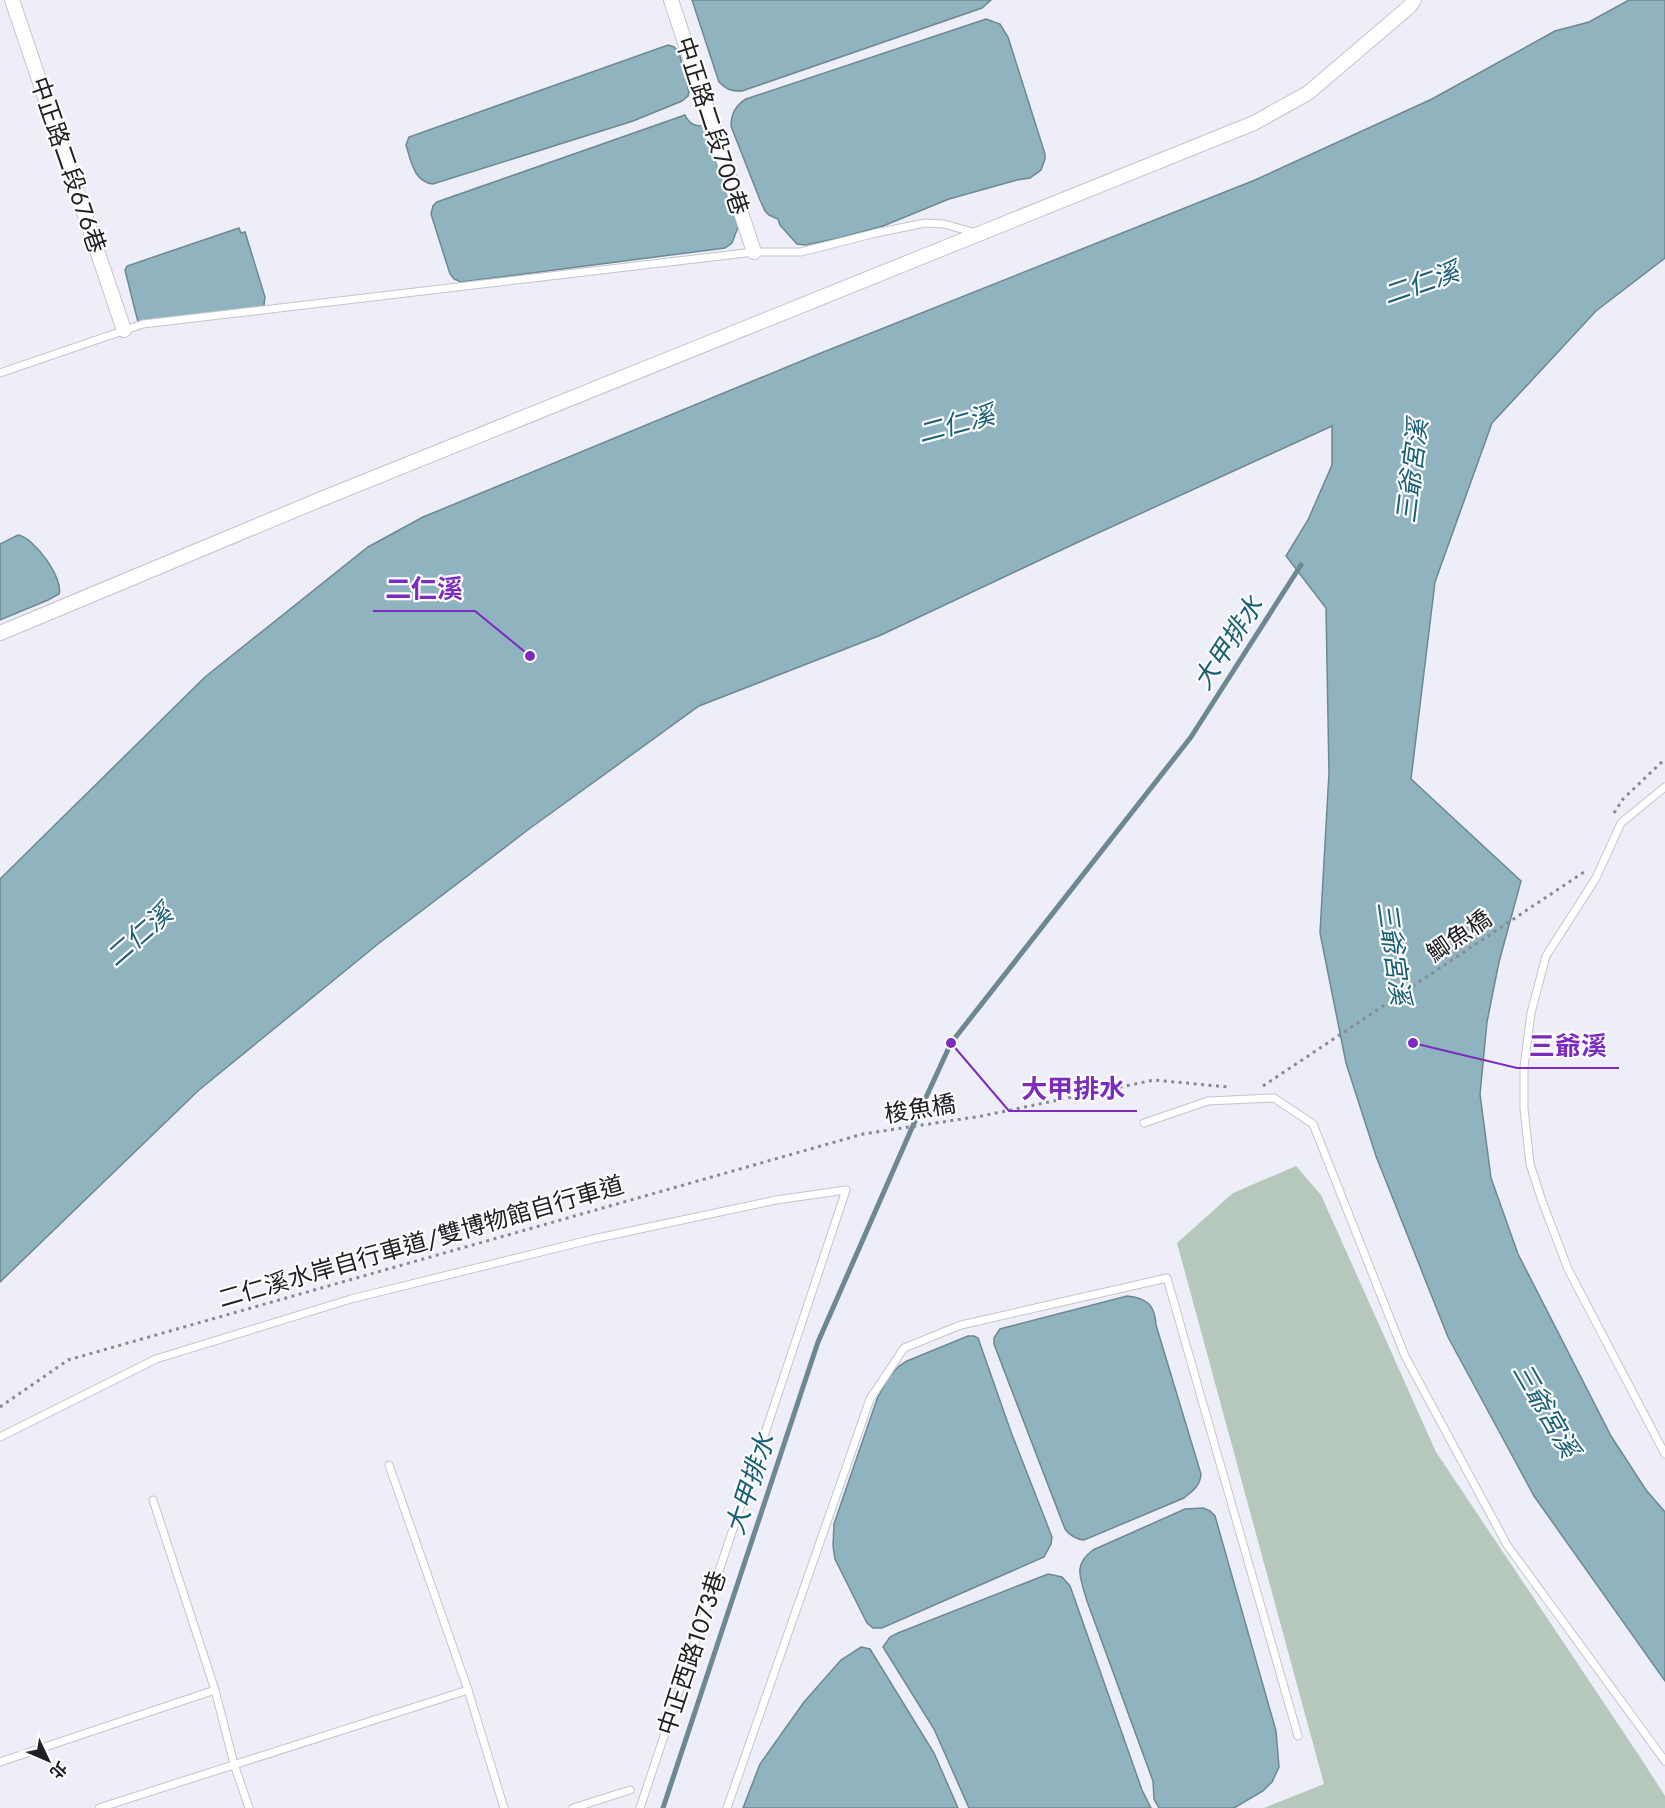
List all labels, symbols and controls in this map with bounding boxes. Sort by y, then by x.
street label: 中正路二段700巷 [667,32,758,219]
street label: 中正路二段676巷 [22,72,115,258]
water label: 二仁溪 [1378,251,1468,314]
water label: 二仁溪 [913,395,1002,452]
water label: 三爺宮溪 [1387,413,1438,525]
callout: 二仁溪 [373,567,475,611]
text: 二仁溪 [385,570,463,608]
water label: 大甲排水 [1184,588,1273,697]
water label: 二仁溪 [97,892,184,975]
water label: 三爺宮溪 [1368,899,1421,1011]
street label: 鯽魚橋 [1419,901,1498,970]
callout: 三爺溪 [1517,1024,1619,1068]
text: 三爺溪 [1529,1027,1607,1065]
callout: 大甲排水 [1009,1067,1137,1111]
text: 大甲排水 [1021,1070,1125,1108]
street label: 梭魚橋 [882,1086,958,1131]
street label: 二仁溪水岸自行車道/雙博物館自行車道 [214,1167,628,1316]
water label: 三爺宮溪 [1504,1355,1590,1468]
water label: 大甲排水 [716,1428,784,1539]
street label: 中正西路1073巷 [648,1566,735,1740]
north arrow [18,1730,78,1790]
text: 北 [45,1756,72,1784]

